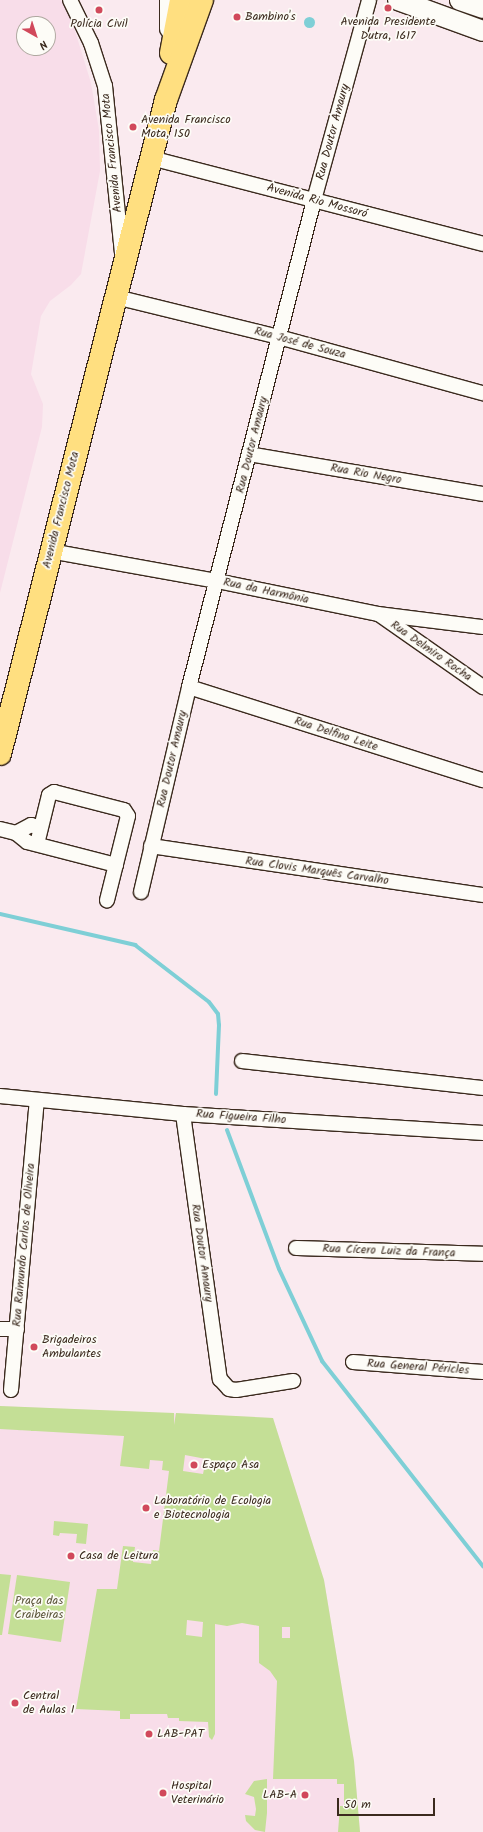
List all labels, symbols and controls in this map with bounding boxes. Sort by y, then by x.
marker: Avenida Presidente Dutra, 1617 [383,3,393,13]
marker: Polícia Civil [94,5,104,15]
place label: Bambino's [245,10,296,24]
marker: Bambino's [232,12,242,22]
place label: Avenida Presidente Dutra, 1617 [340,15,436,43]
north arrow [16,16,56,56]
place label: Polícia Civil [70,17,128,31]
text: N [35,35,51,54]
street label: Rua Doutor Amaury [313,82,353,182]
street label: Avenida Francisco Mota [99,93,125,213]
place label: Avenida Francisco Mota, 150 [141,113,231,141]
marker: Avenida Francisco Mota, 150 [128,122,138,132]
street label: Avenida Rio Mossoró [265,181,369,221]
street label: Rua José de Souza [253,324,347,362]
street label: Rua Doutor Amaury [233,395,271,495]
street label: Avenida Francisco Mota [40,450,82,570]
street label: Rua Rio Negro [329,461,403,487]
street label: Rua da Harmônia [222,575,310,607]
street label: Rua Delmiro Rocha [388,618,474,684]
street label: Rua Doutor Amaury [154,709,190,809]
street label: Rua Delfino Leite [292,714,380,754]
street label: Rua Clovis Marquês Carvalho [244,854,390,888]
street label: Rua Figueira Filho [195,1107,287,1127]
street label: Rua Raimundo Carlos de Oliveira [10,1163,38,1327]
street label: Rua Doutor Amaury [188,1203,216,1303]
street label: Rua Cícero Luiz da França [322,1241,456,1261]
place label: Brigadeiros Ambulantes [42,1333,101,1361]
marker: Brigadeiros Ambulantes [29,1342,39,1352]
street label: Rua General Péricles [366,1356,470,1378]
place label: Espaço Asa [202,1458,259,1472]
marker: Espaço Asa [189,1460,199,1470]
place label: Laboratório de Ecologia e Biotecnologia [154,1494,271,1522]
marker: Laboratório de Ecologia e Biotecnologia [141,1503,151,1513]
place label: Casa de Leitura [79,1549,158,1563]
marker: Casa de Leitura [66,1551,76,1561]
park label: Praça das Craibeiras [15,1594,63,1622]
place label: Central de Aulas I [23,1689,74,1717]
marker: Central de Aulas I [10,1698,20,1708]
place label: LAB-PAT [157,1727,204,1741]
marker: LAB-PAT [144,1729,154,1739]
place label: Hospital Veterinário [171,1779,224,1807]
marker: Hospital Veterinário [158,1788,168,1798]
place label: LAB-A [263,1788,297,1802]
marker: LAB-A [300,1790,310,1800]
scale bar [339,1790,437,1816]
text: 50 m [344,1795,371,1814]

